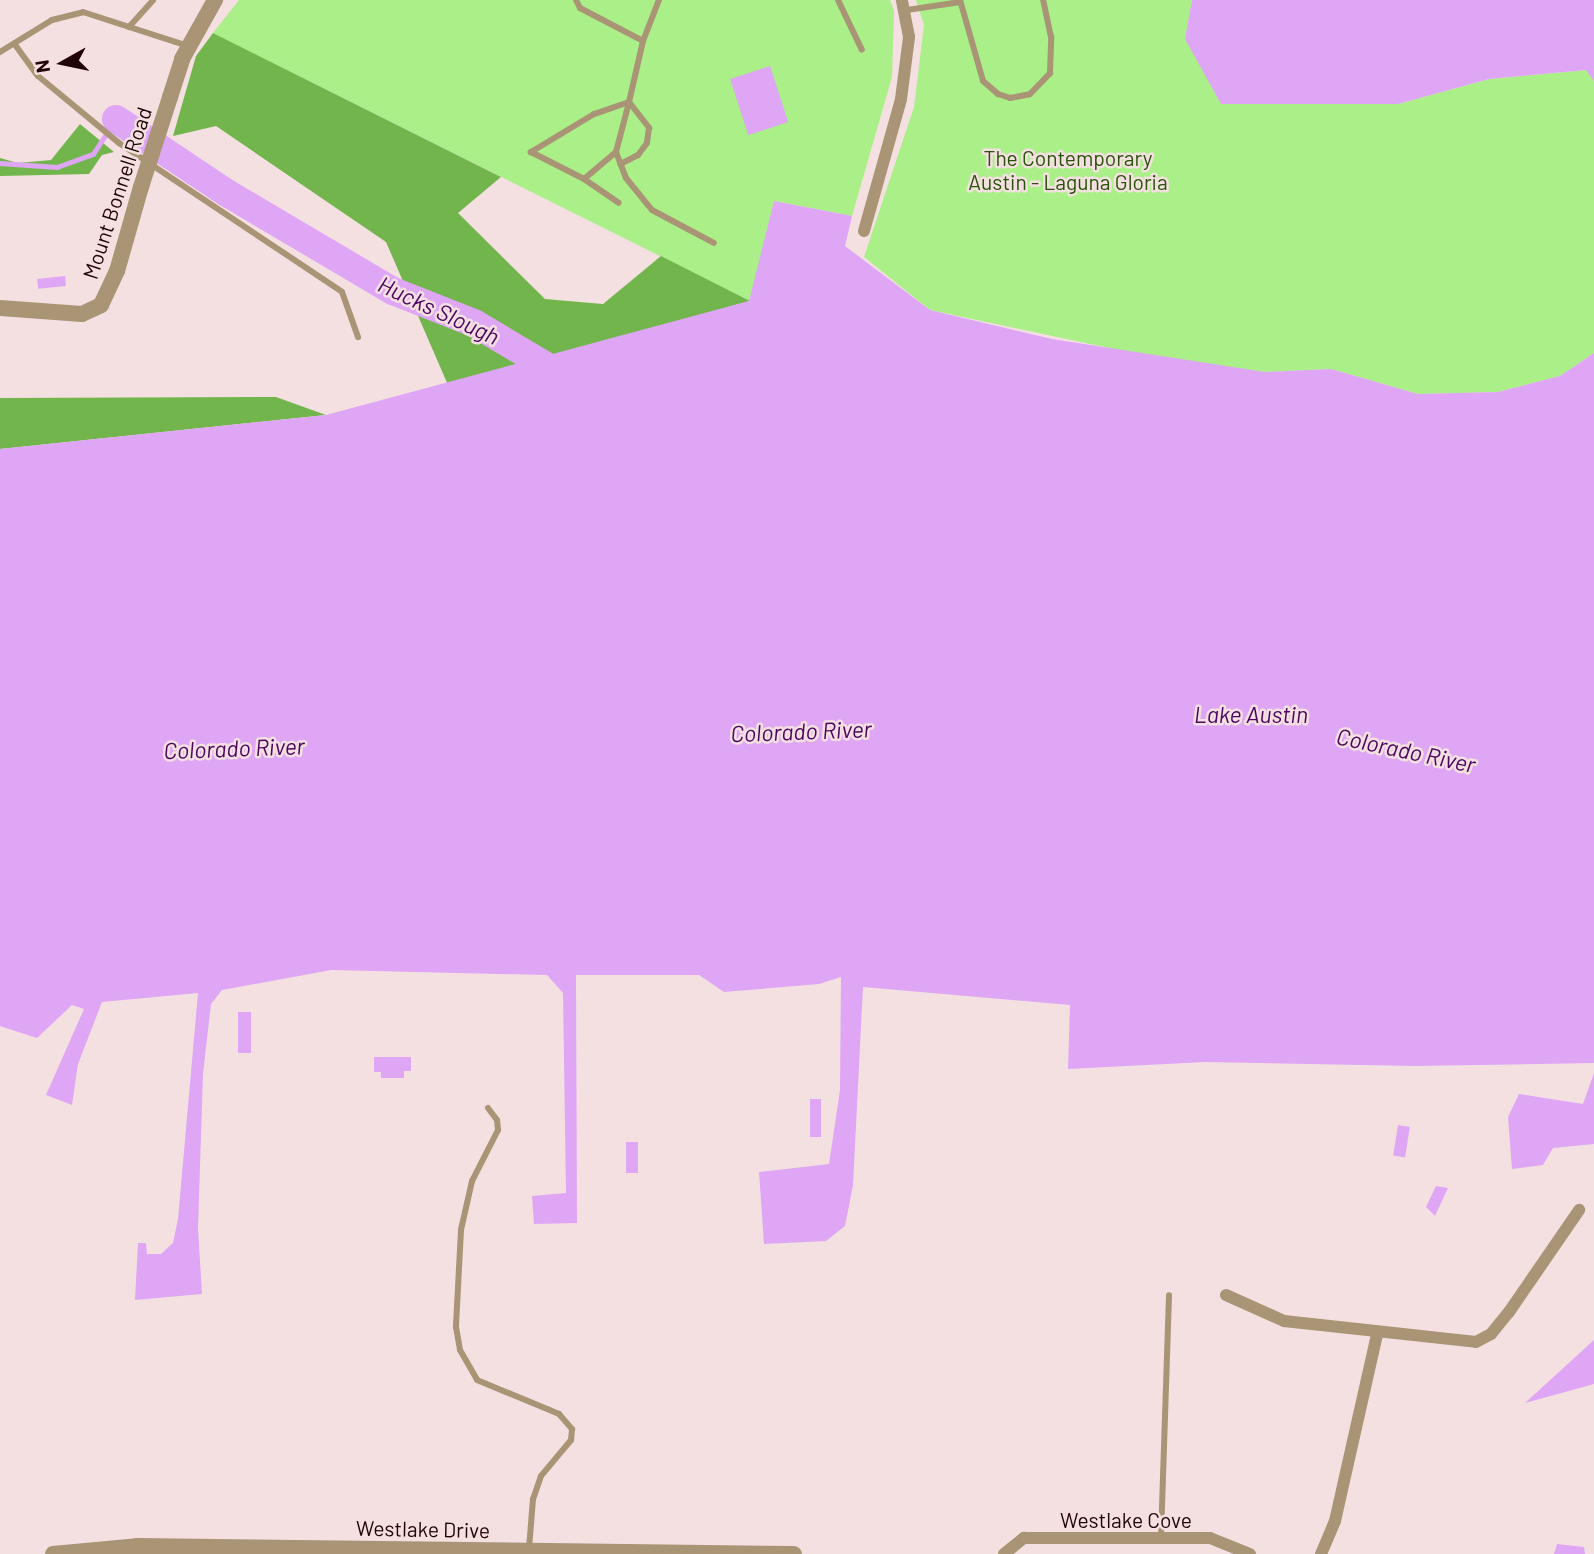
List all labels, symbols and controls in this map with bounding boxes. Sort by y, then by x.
north arrow [28,28,98,98]
text: N [29,58,54,74]
street label: Mount Bonnell Road [77,104,157,282]
park label: The Contemporary Austin - Laguna Gloria [968,145,1168,195]
water label: Hucks Slough [374,270,504,350]
water label: Lake Austin [1194,700,1308,728]
water label: Colorado River [730,715,872,747]
water label: Colorado River [1334,722,1478,778]
water label: Colorado River [163,732,305,764]
street label: Westlake Cove [1060,1507,1192,1533]
street label: Westlake Drive [356,1515,490,1543]

